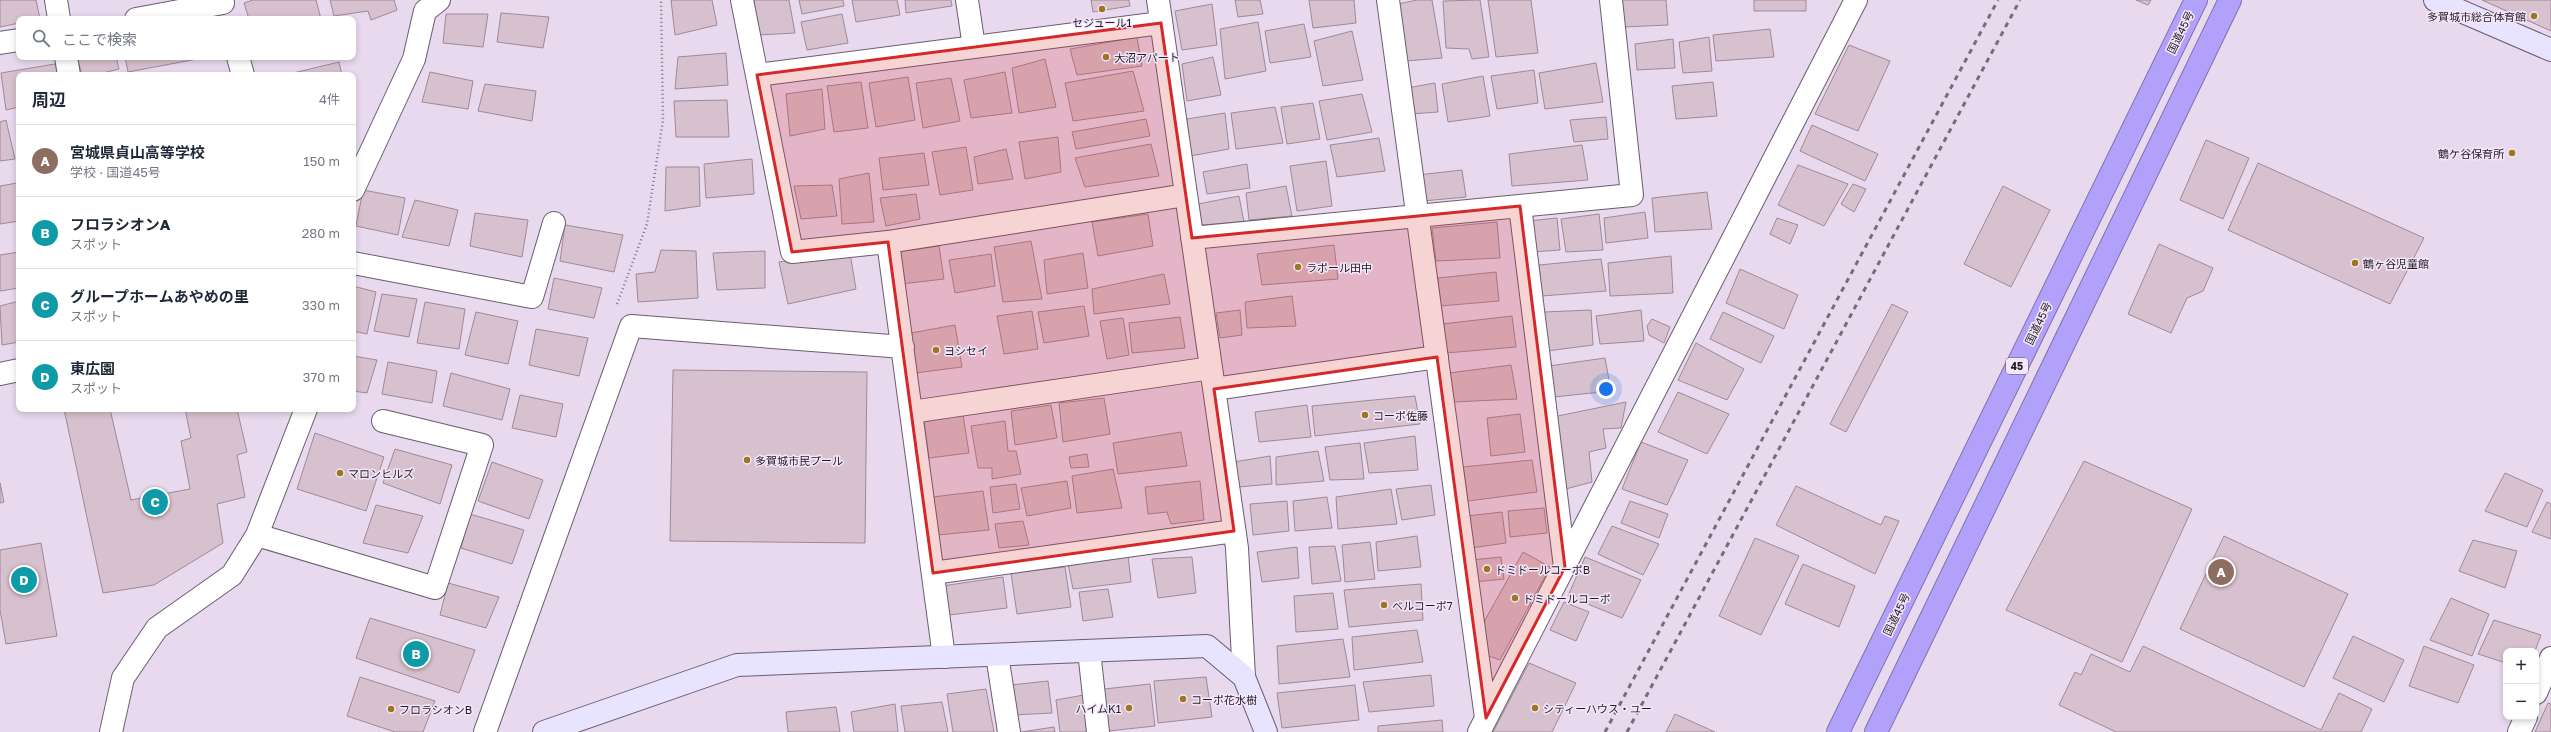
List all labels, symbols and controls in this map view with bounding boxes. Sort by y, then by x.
marker: セジュール1 [1097,4,1107,14]
street label: 国道45号 [2164,8,2196,56]
place label: 多賀城市総合体育館 [2427,10,2526,23]
marker: 多賀城市総合体育館 [2529,11,2539,21]
search box [16,16,356,60]
place label: セジュール1 [1072,16,1132,29]
icon: search [30,27,52,49]
text: ここで検索 [62,30,137,48]
place label: 大沼アパート [1114,51,1180,64]
marker: 大沼アパート [1101,52,1111,62]
text: 周辺 [32,89,66,110]
text: 4件 [319,91,340,107]
text: 宮城県貞山高等学校 [70,143,205,161]
place label: 鶴ケ谷保育所 [2438,147,2505,160]
marker: 鶴ケ谷保育所 [2507,148,2517,158]
text: A [40,153,50,169]
text: 150 m [303,153,340,169]
text: 学校 · 国道45号 [70,164,161,180]
text: フロラシオンA [70,215,170,233]
text: B [40,225,50,241]
text: 280 m [302,225,340,241]
text: スポット [70,236,122,252]
place label: 鶴ヶ谷児童館 [2363,257,2429,270]
marker: 鶴ヶ谷児童館 [2350,258,2360,268]
place label: ラポール田中 [1306,261,1372,274]
marker: ラポール田中 [1293,262,1303,272]
text: グループホームあやめの里 [70,287,249,305]
text: C [40,297,50,313]
text: 330 m [302,297,340,313]
street label: 国道45号 [2022,299,2054,347]
text: スポット [70,308,122,324]
place label: ヨシセイ [944,344,988,357]
marker: ヨシセイ [931,345,941,355]
road number: 45 [2006,358,2028,374]
text: 東広園 [70,359,115,377]
text: D [40,369,50,385]
text: 370 m [303,369,340,385]
your location [1596,379,1616,399]
text: スポット [70,380,122,396]
place label: コーポ佐藤 [1373,409,1428,422]
marker: コーポ佐藤 [1360,410,1370,420]
place label: 多賀城市民プール [755,454,843,467]
marker: 多賀城市民プール [742,455,752,465]
place label: マロンヒルズ [348,467,414,480]
marker: マロンヒルズ [335,468,345,478]
pin: C [142,487,168,517]
pin: A [2208,557,2234,587]
place label: ドミドールコーポB [1495,563,1590,576]
marker: ドミドールコーポB [1482,564,1492,574]
pin: D [11,565,37,595]
street label: 国道45号 [1880,590,1912,638]
place label: ドミドールコーポ [1523,592,1611,605]
marker: ドミドールコーポ [1510,593,1520,603]
place label: ベルコーポ7 [1392,599,1453,612]
marker: ベルコーポ7 [1379,600,1389,610]
pin: B [403,639,429,669]
map controls [2503,648,2539,720]
button: + [2503,648,2539,684]
button: − [2503,684,2539,720]
place label: コーポ花水樹 [1191,693,1257,706]
marker: コーポ花水樹 [1178,694,1188,704]
place label: ハイムK1 [1076,702,1121,715]
place label: シティーハウス・ユー [1543,702,1652,715]
place label: フロラシオンB [399,703,472,716]
marker: ハイムK1 [1124,703,1134,713]
marker: シティーハウス・ユー [1530,703,1540,713]
marker: フロラシオンB [386,704,396,714]

